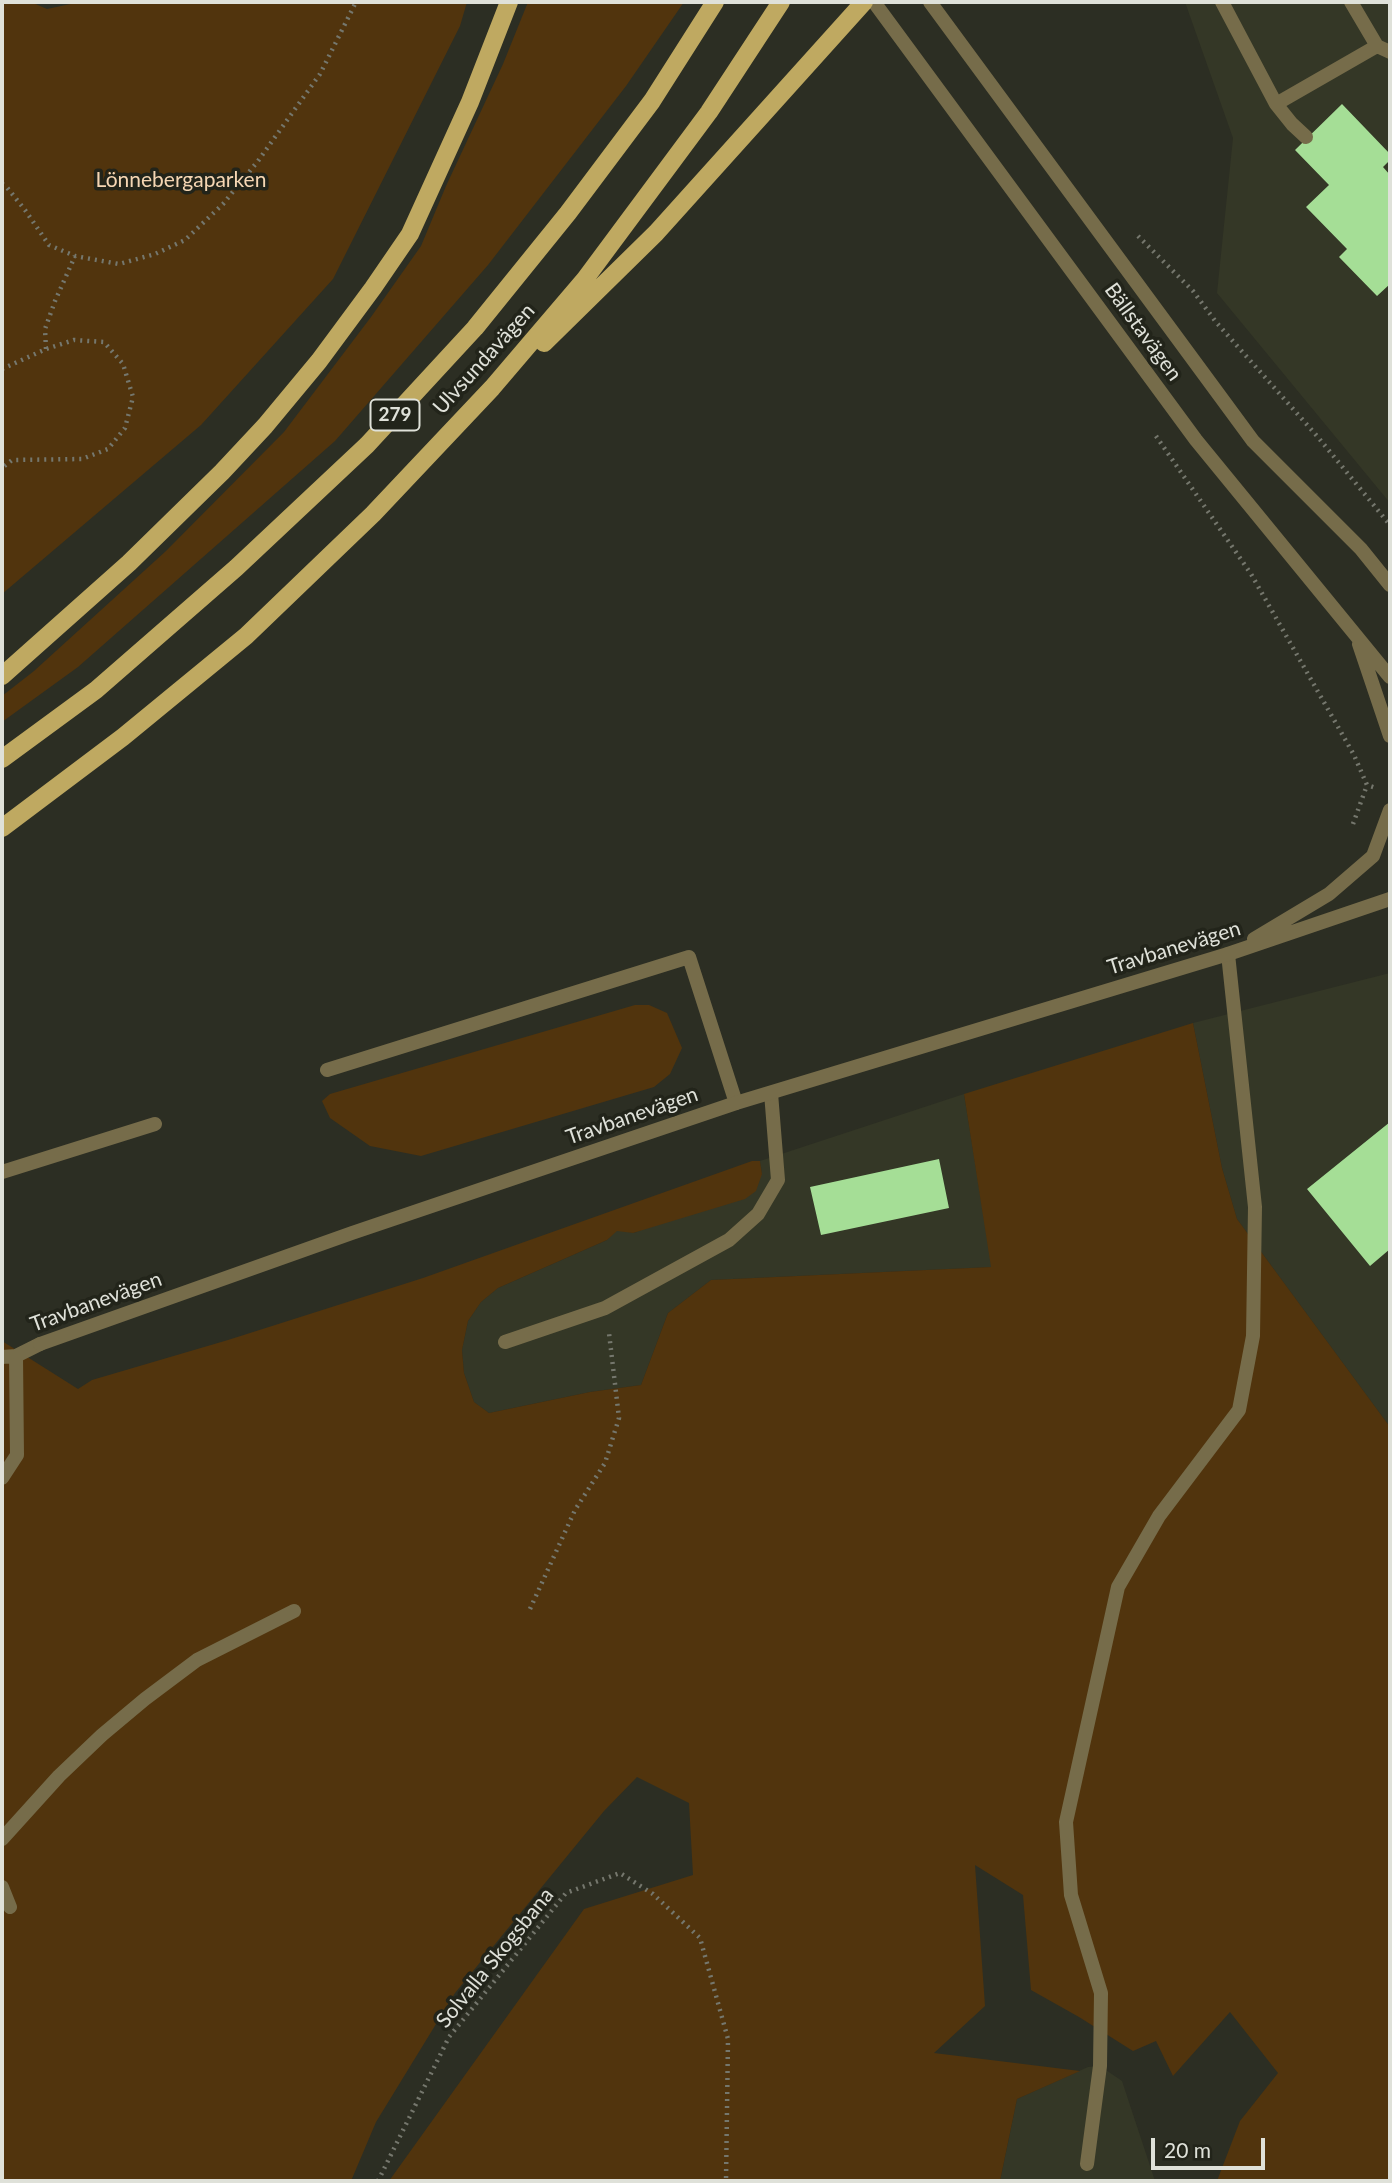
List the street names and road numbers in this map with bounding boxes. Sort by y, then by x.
street label: Bällstavägen [1099,278,1187,386]
street label: Ulvsundavägen [428,299,540,419]
road number: 279 [370,400,420,430]
street label: Travbanevägen [1104,916,1244,980]
street label: Travbanevägen [563,1082,701,1150]
street label: Travbanevägen [27,1267,165,1337]
street label: Solvalla Skogsbana [431,1883,559,2033]

